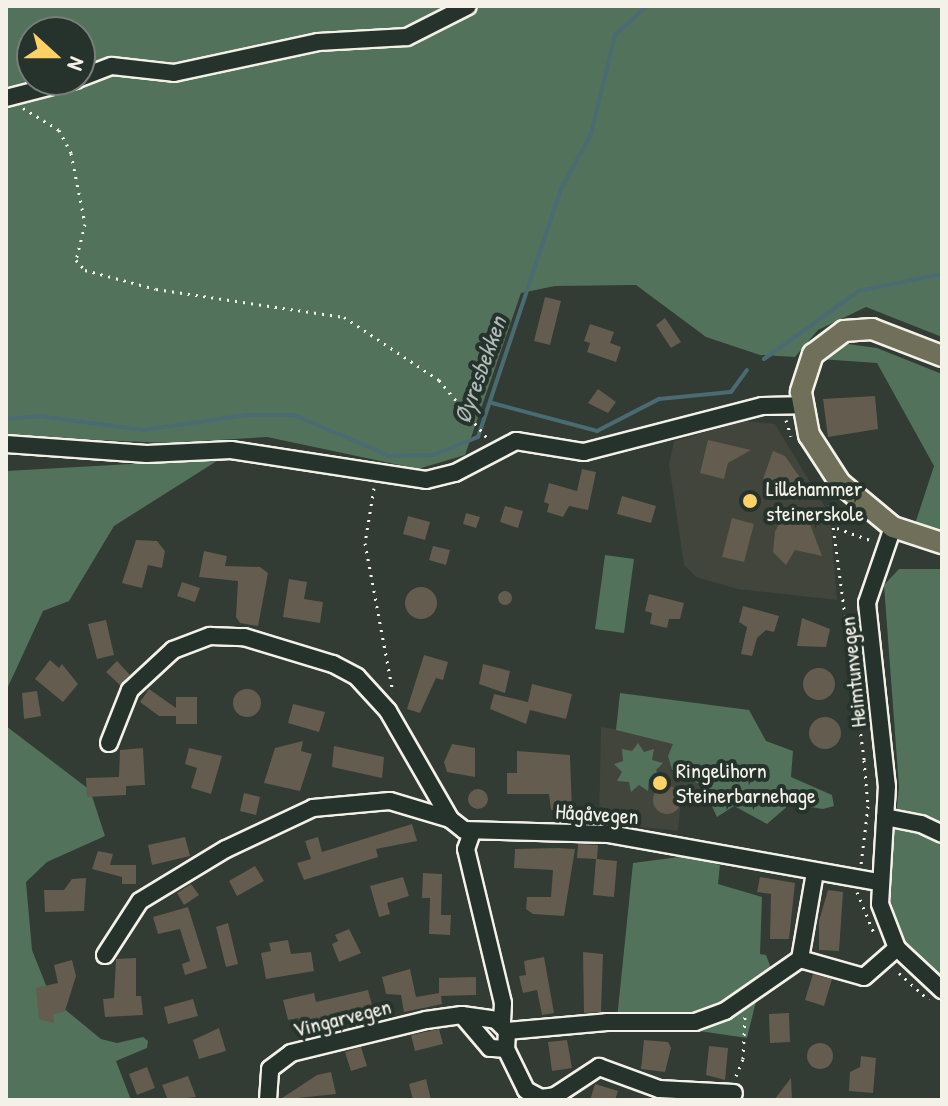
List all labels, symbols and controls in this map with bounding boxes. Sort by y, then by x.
north arrow [16,16,96,96]
text: N [60,53,93,75]
water label: Øyresbekken [447,313,513,427]
place label: Lillehammer steinerskole [766,475,864,526]
marker: Lillehammer steinerskole [741,492,759,510]
street label: Heimtunvegen [834,615,872,729]
place label: Ringelihorn Steinerbarnehage [676,757,816,808]
marker: Ringelihorn Steinerbarnehage [651,774,669,792]
street label: Hågåvegen [554,798,640,830]
street label: Vingarvegen [290,993,394,1043]

